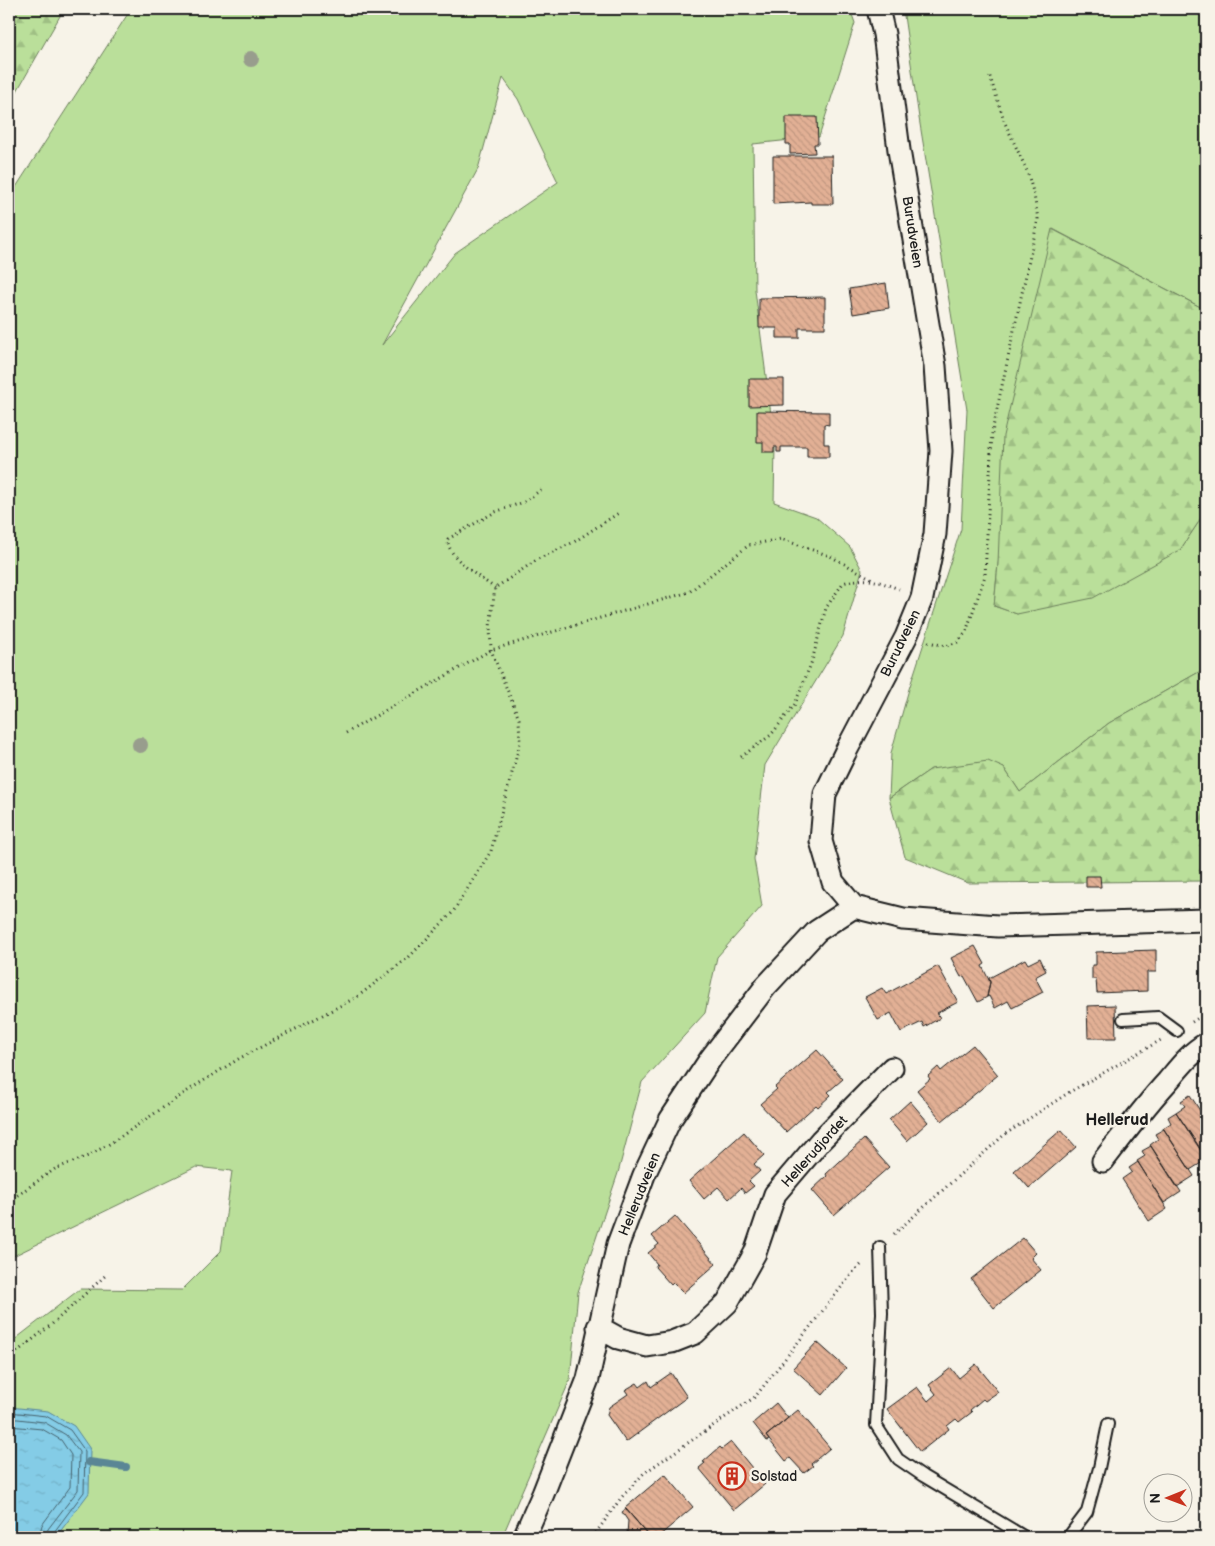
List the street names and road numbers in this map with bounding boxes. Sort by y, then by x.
street label: Burudveien [898,195,927,269]
street label: Burudveien [877,607,924,680]
street label: Hellerudjordet [778,1111,851,1191]
street label: Hellerudveien [615,1150,664,1238]

